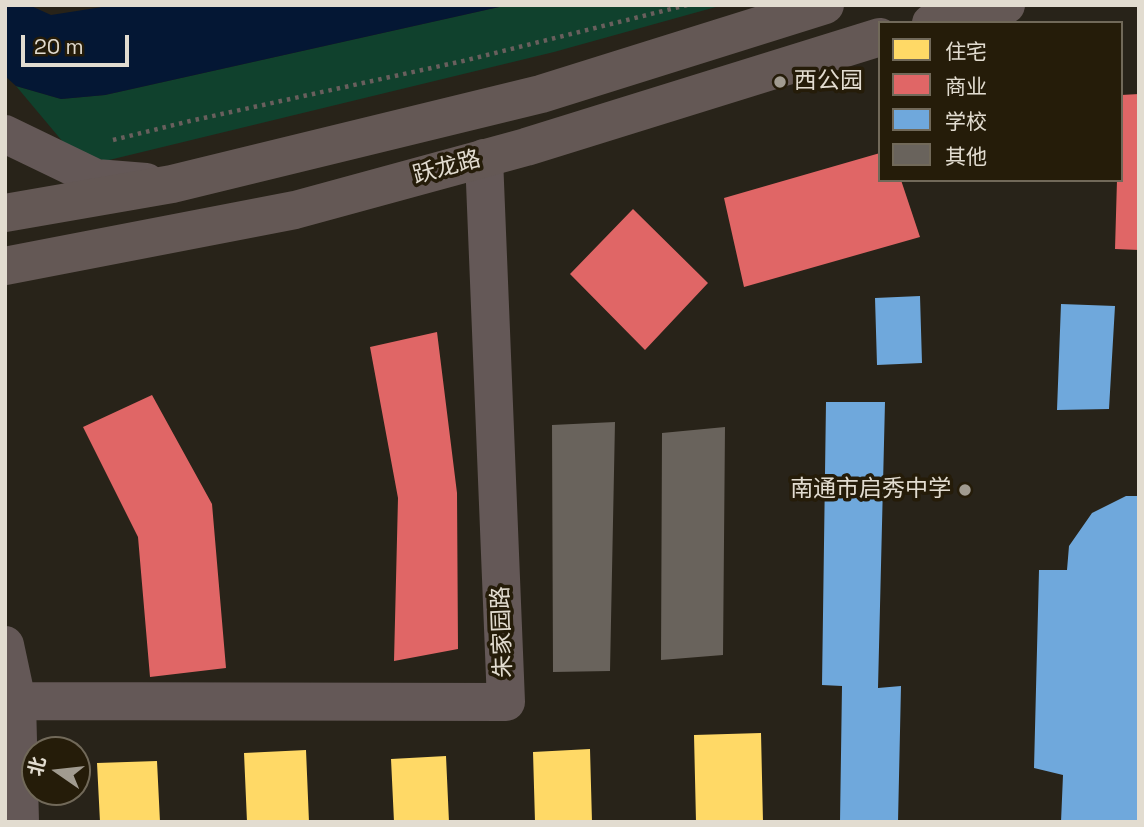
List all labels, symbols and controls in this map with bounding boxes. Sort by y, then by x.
scale bar [24,21,133,65]
legend [878,21,1123,182]
text: 20 m [34,33,84,60]
text: 住宅 [945,38,987,65]
place label: 西公园 [794,68,863,96]
text: 商业 [945,73,987,100]
marker: 西公园 [772,74,788,90]
text: 学校 [945,108,987,135]
text: 其他 [945,143,987,170]
street label: 跃龙路 [410,146,484,190]
place label: 南通市启秀中学 [790,476,951,504]
marker: 南通市启秀中学 [957,482,973,498]
street label: 朱家园路 [488,586,518,678]
north arrow [21,736,91,806]
text: 北 [23,754,52,779]

